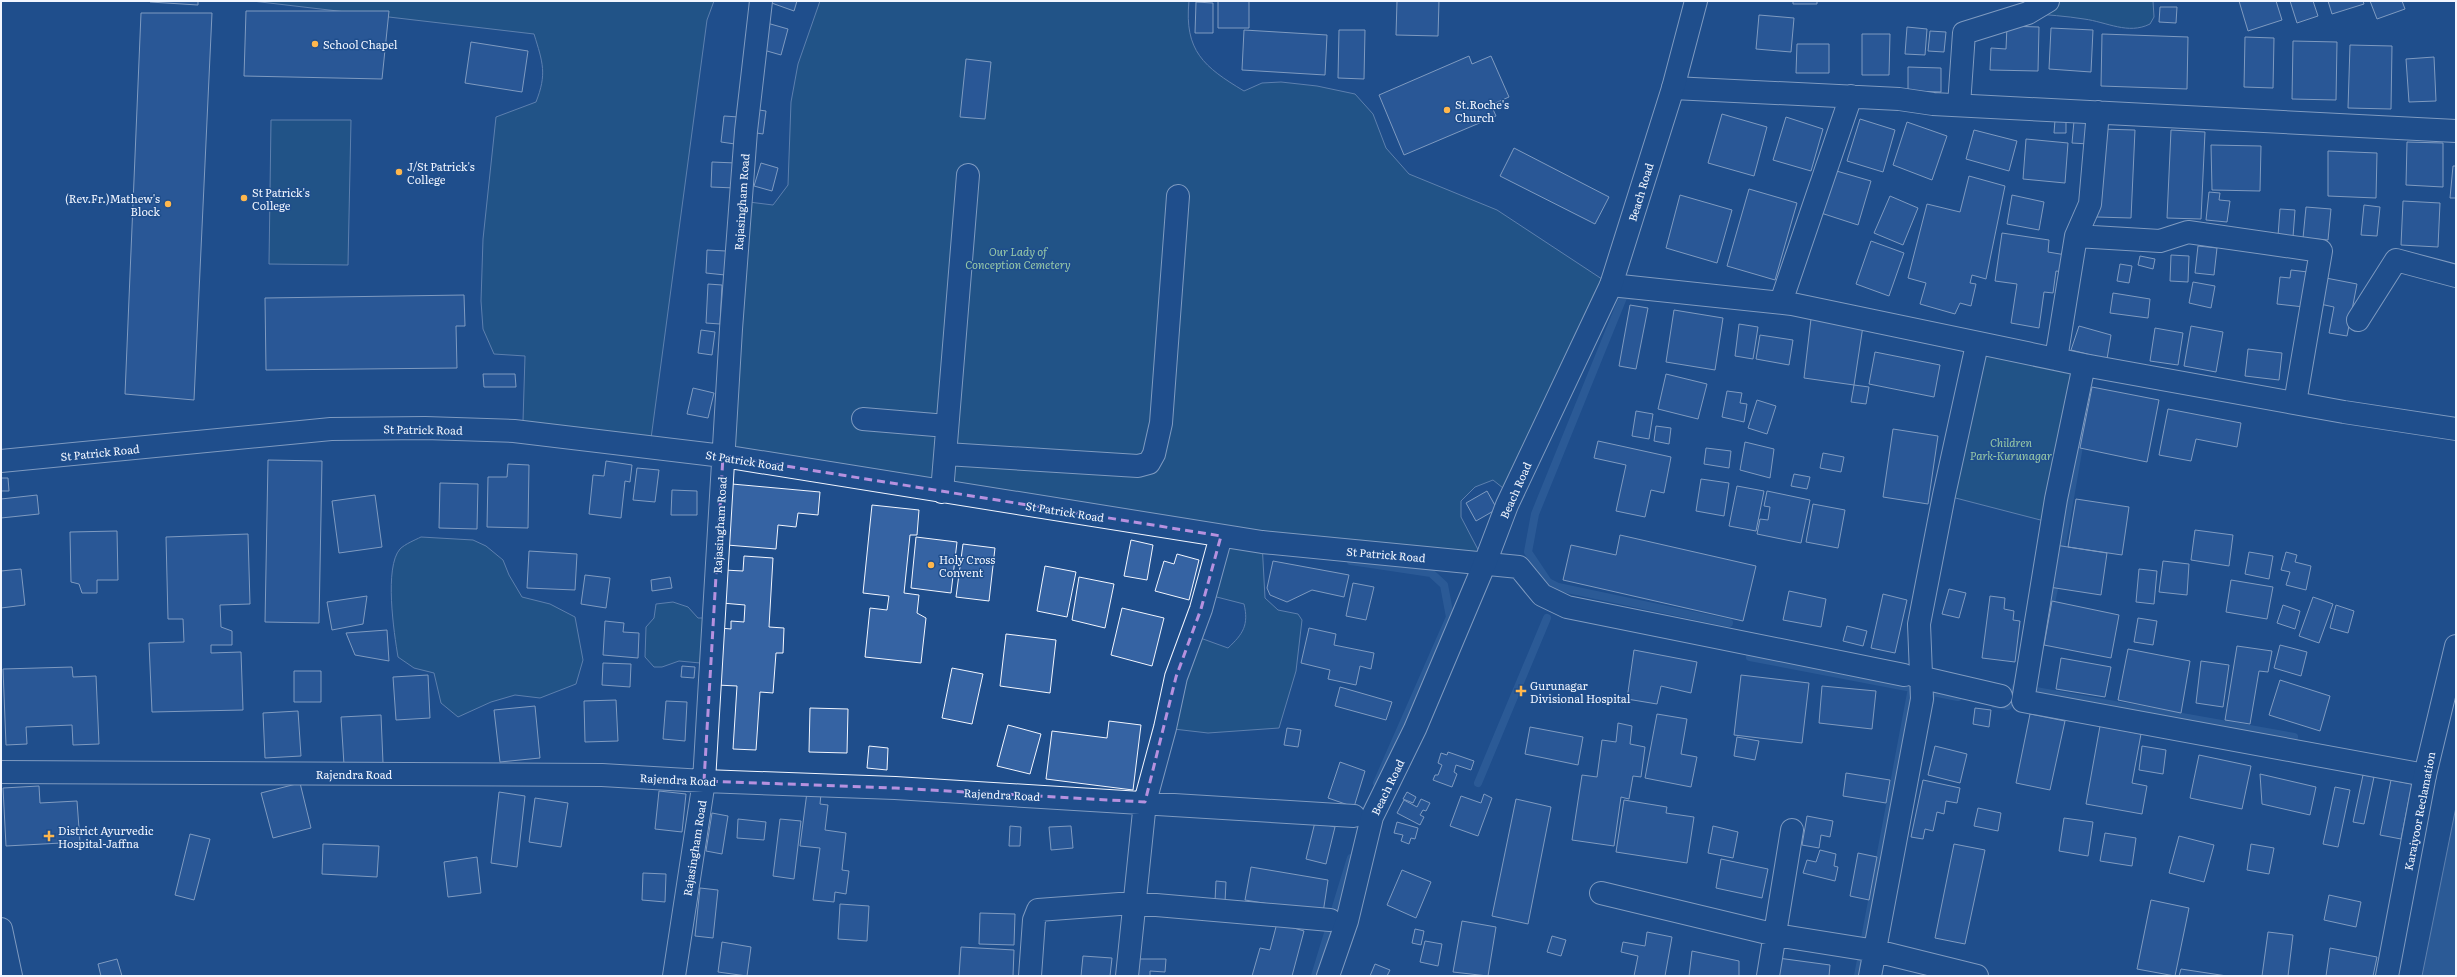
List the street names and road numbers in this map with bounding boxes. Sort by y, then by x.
street label: Rajasingham Road [730,153,752,251]
street label: Beach Road [1624,161,1657,223]
street label: St Patrick Road [383,420,463,438]
street label: St Patrick Road [60,440,141,464]
street label: St Patrick Road [705,446,786,474]
street label: Beach Road [1495,459,1535,521]
street label: Rajasingham Road [708,476,730,574]
street label: St Patrick Road [1025,497,1106,525]
street label: St Patrick Road [1346,543,1427,565]
street label: Karaiyoor Reclamation [2400,750,2438,872]
street label: Beach Road [1367,756,1408,818]
street label: Rajendra Road [316,766,393,782]
street label: Rajendra Road [639,769,717,789]
street label: Rajendra Road [963,784,1041,804]
street label: Rajasingham Road [678,798,710,897]

